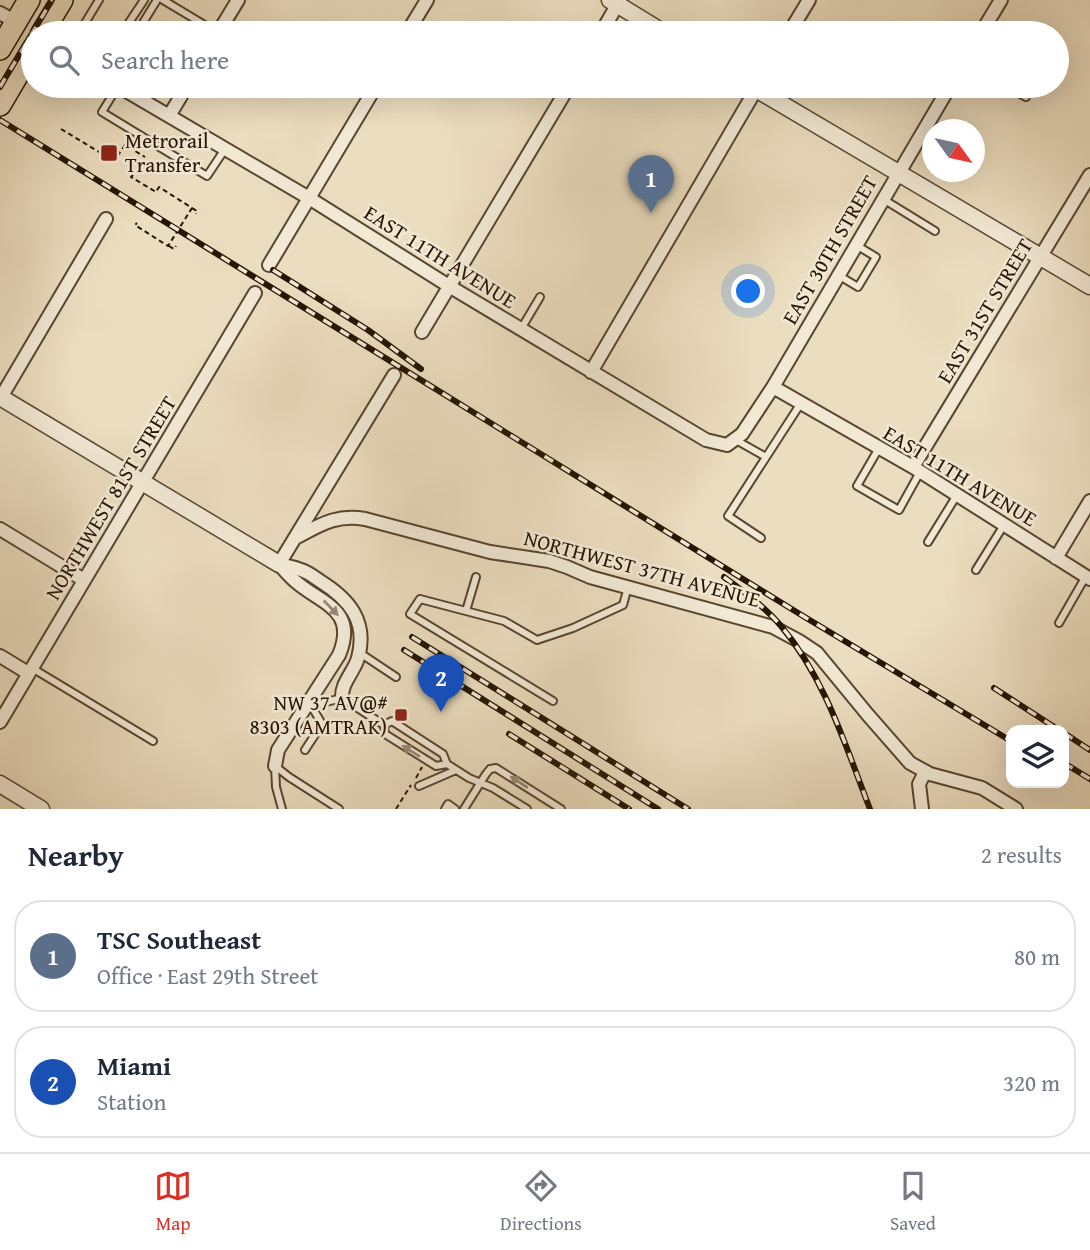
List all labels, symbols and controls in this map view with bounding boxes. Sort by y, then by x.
search box [21,21,1069,98]
text: Search here [101,40,229,79]
icon: search [45,41,83,79]
north arrow [922,119,985,182]
place label: Metrorail Transfer [125,125,209,180]
marker: Metrorail Transfer [99,143,119,163]
pin: 1 [628,155,674,213]
street label: EAST 30TH STREET [774,169,885,330]
street label: EAST 11TH AVENUE [358,197,523,316]
street label: EAST 31ST STREET [929,232,1040,389]
your location [731,274,765,308]
street label: NORTHWEST 81ST STREET [37,390,184,606]
street label: EAST 11TH AVENUE [878,417,1043,534]
street label: NORTHWEST 37TH AVENUE [521,522,764,615]
one-way arrow [323,599,339,616]
pin: 2 [418,654,464,712]
place label: NW 37 AV@# 8303 (AMTRAK) [249,687,388,742]
marker: NW 37 AV@# 8303 (AMTRAK) [393,707,409,723]
map controls [1006,725,1069,788]
button: layers [1006,725,1069,788]
one-way arrow [402,744,421,757]
one-way arrow [510,776,529,789]
text: Nearby [28,833,124,877]
text: 2 results [981,838,1062,871]
text: TSC Southeast [97,920,261,959]
text: 1 [47,940,59,973]
text: 80 m [1014,940,1060,973]
text: Office · East 29th Street [97,959,318,992]
text: Miami [97,1046,171,1085]
text: 2 [47,1066,59,1099]
text: 320 m [1003,1066,1060,1099]
text: Station [97,1085,166,1118]
tab: Map [154,1167,192,1237]
tab: Directions [500,1167,582,1237]
tab: Saved [890,1167,936,1237]

